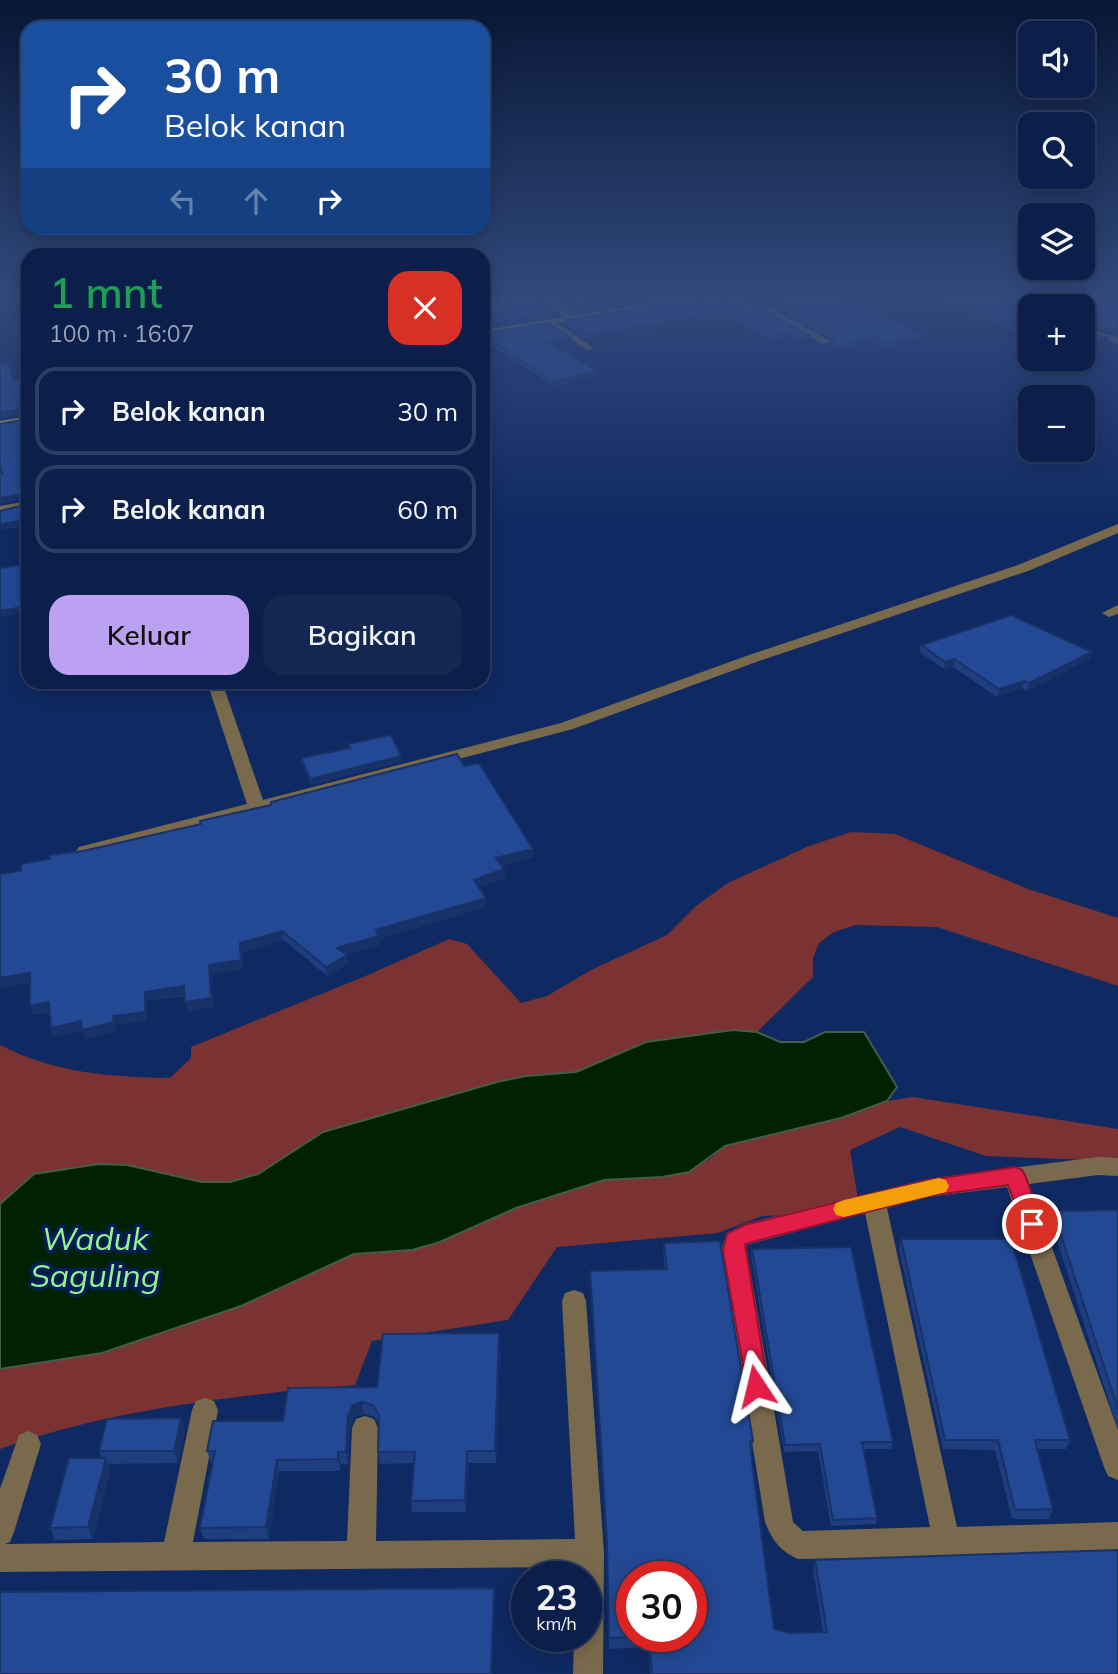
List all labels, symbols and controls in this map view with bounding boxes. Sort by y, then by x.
map controls [1018,21,1095,462]
button: sound [1018,21,1095,98]
text: 30 m [164,44,280,105]
icon: right [49,49,140,140]
text: Belok kanan [164,105,346,145]
button: search [1018,112,1095,189]
icon: left [164,182,202,220]
icon: ahead [237,182,275,220]
icon: right [310,182,348,220]
button: layers [1018,203,1095,280]
text: 1 mnt [49,266,163,319]
button: close [388,271,462,345]
button: + [1018,294,1095,371]
text: 100 m · 16:07 [49,319,194,348]
button: − [1018,385,1095,462]
icon: right [53,392,91,430]
text: Belok kanan [112,395,266,428]
text: 30 m [397,395,458,428]
icon: right [53,490,91,528]
text: Belok kanan [112,493,266,526]
text: 60 m [397,493,458,526]
button: Keluar [49,595,249,675]
button: Bagikan [263,595,462,675]
pin [1002,1194,1062,1254]
icon: arrive [1013,1205,1051,1243]
water label: Waduk Saguling [30,1218,160,1295]
position arrow [719,1349,793,1423]
speed limit sign: 30 [616,1561,707,1652]
text: 23 [535,1575,578,1619]
text: km/h [536,1612,577,1635]

